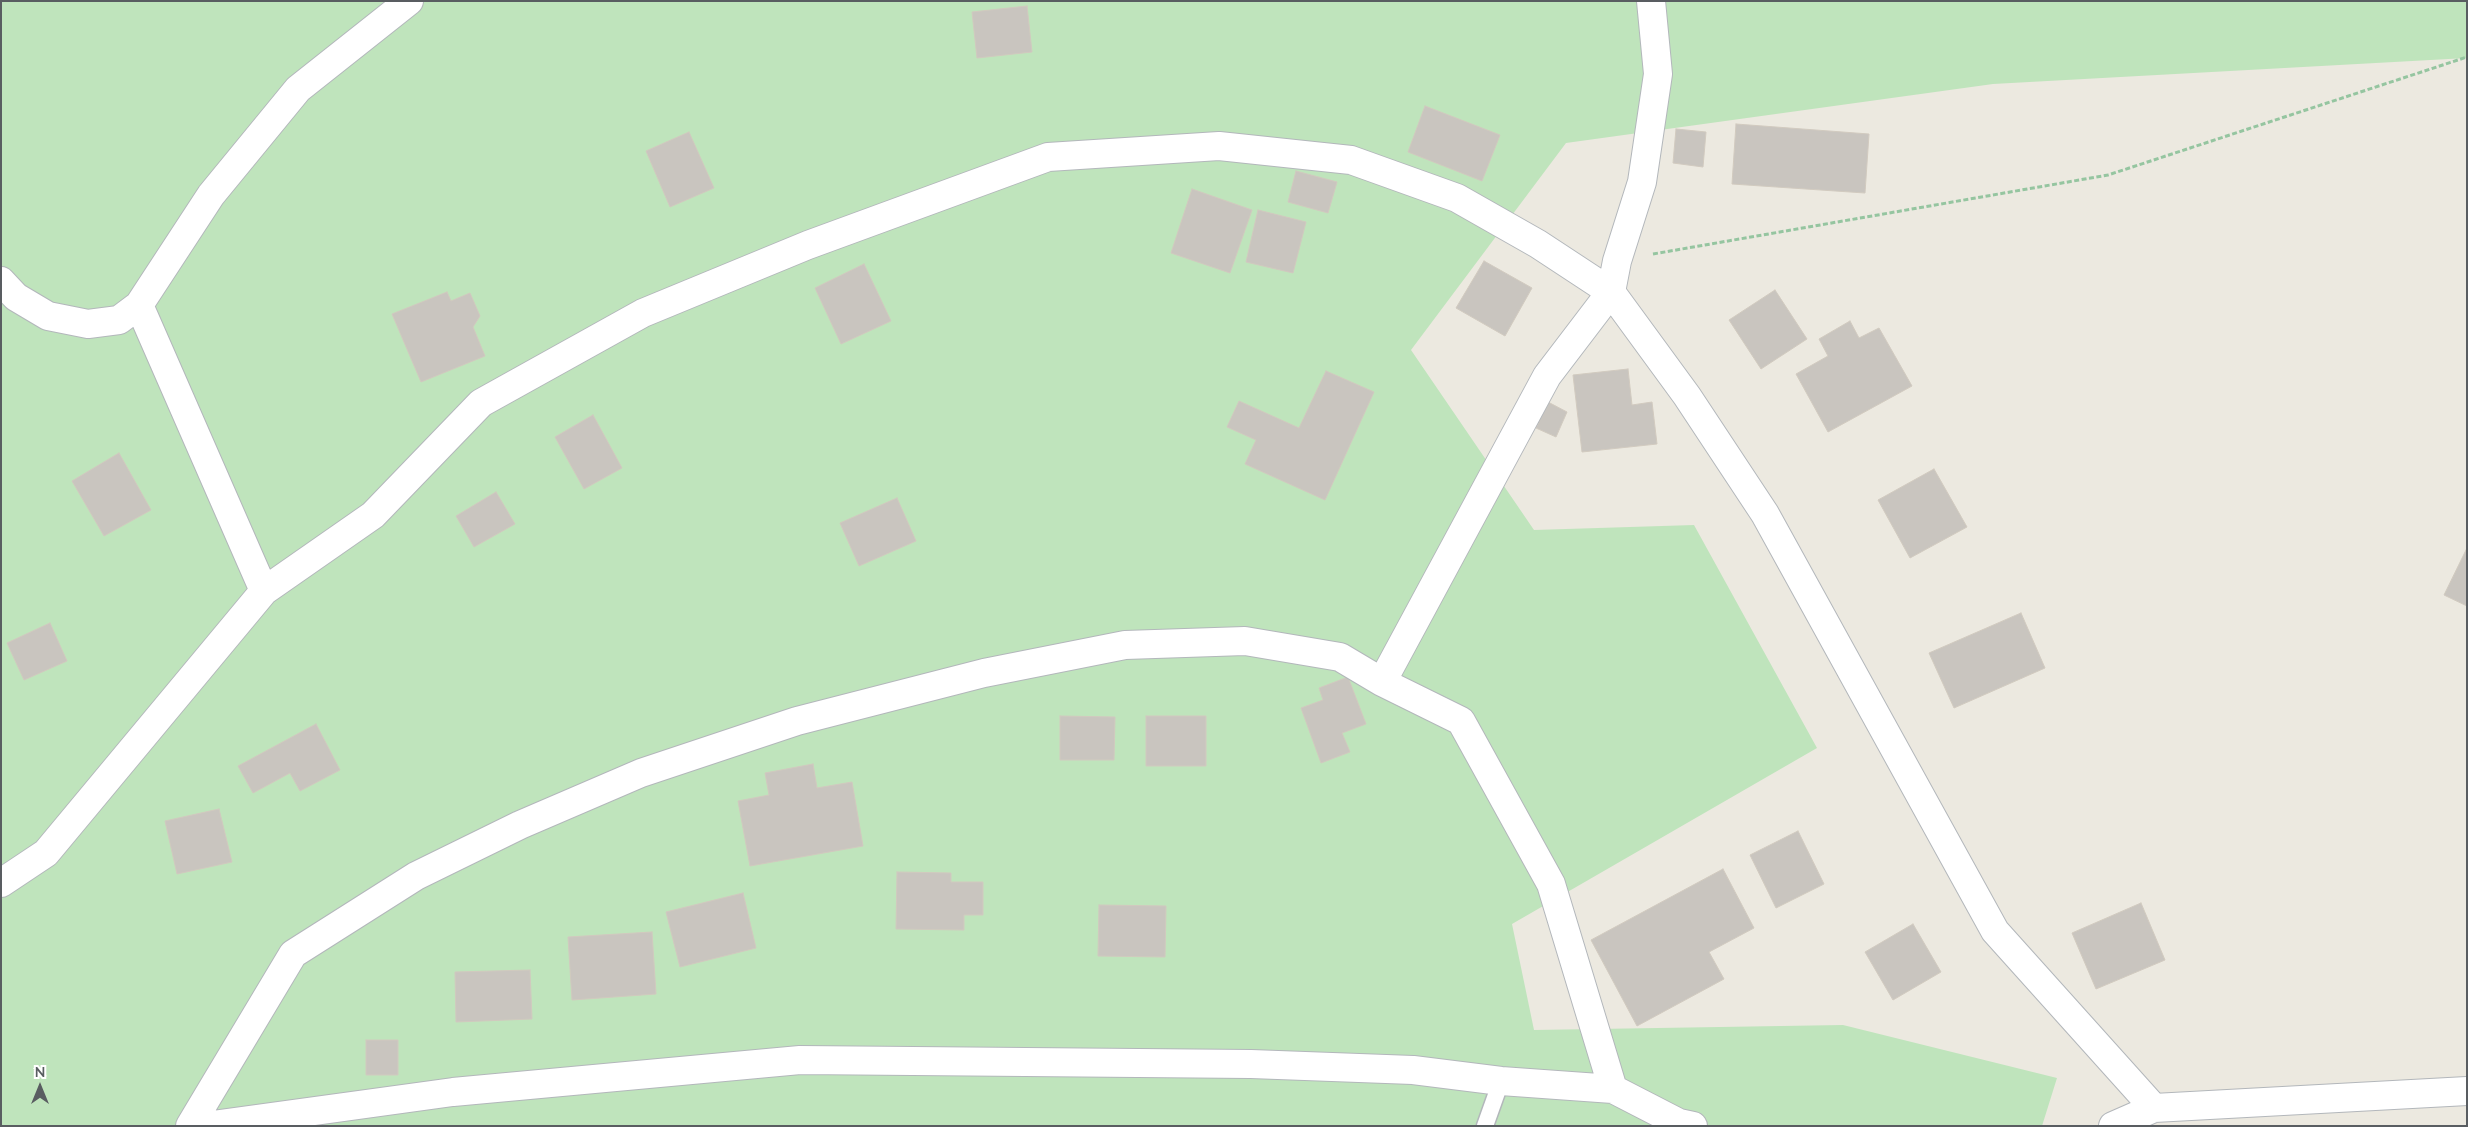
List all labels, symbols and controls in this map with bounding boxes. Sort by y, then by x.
north arrow [15,1062,65,1112]
text: N [35,1063,45,1081]

